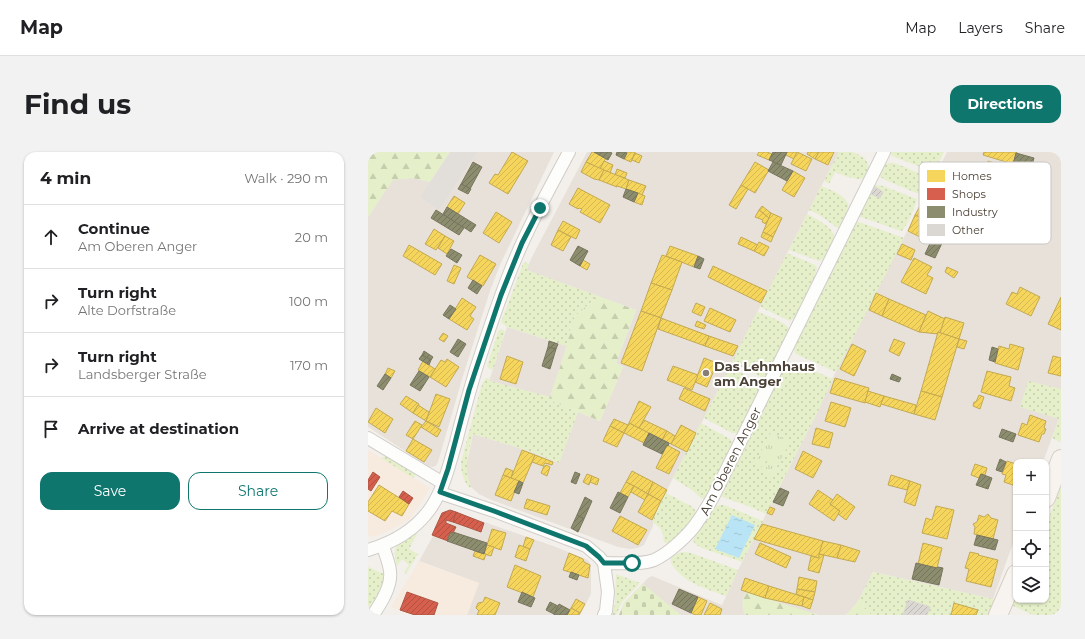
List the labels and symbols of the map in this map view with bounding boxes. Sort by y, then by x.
legend [919,162,1051,244]
text: Homes [952,169,992,183]
text: Shops [952,187,987,201]
route end [531,199,549,217]
text: Industry [952,205,998,219]
text: Other [952,223,984,237]
place label: Das Lehmhaus am Anger [714,358,815,389]
marker: Das Lehmhaus am Anger [701,368,711,378]
street label: Am Oberen Anger [696,404,764,518]
route start [623,554,641,572]

